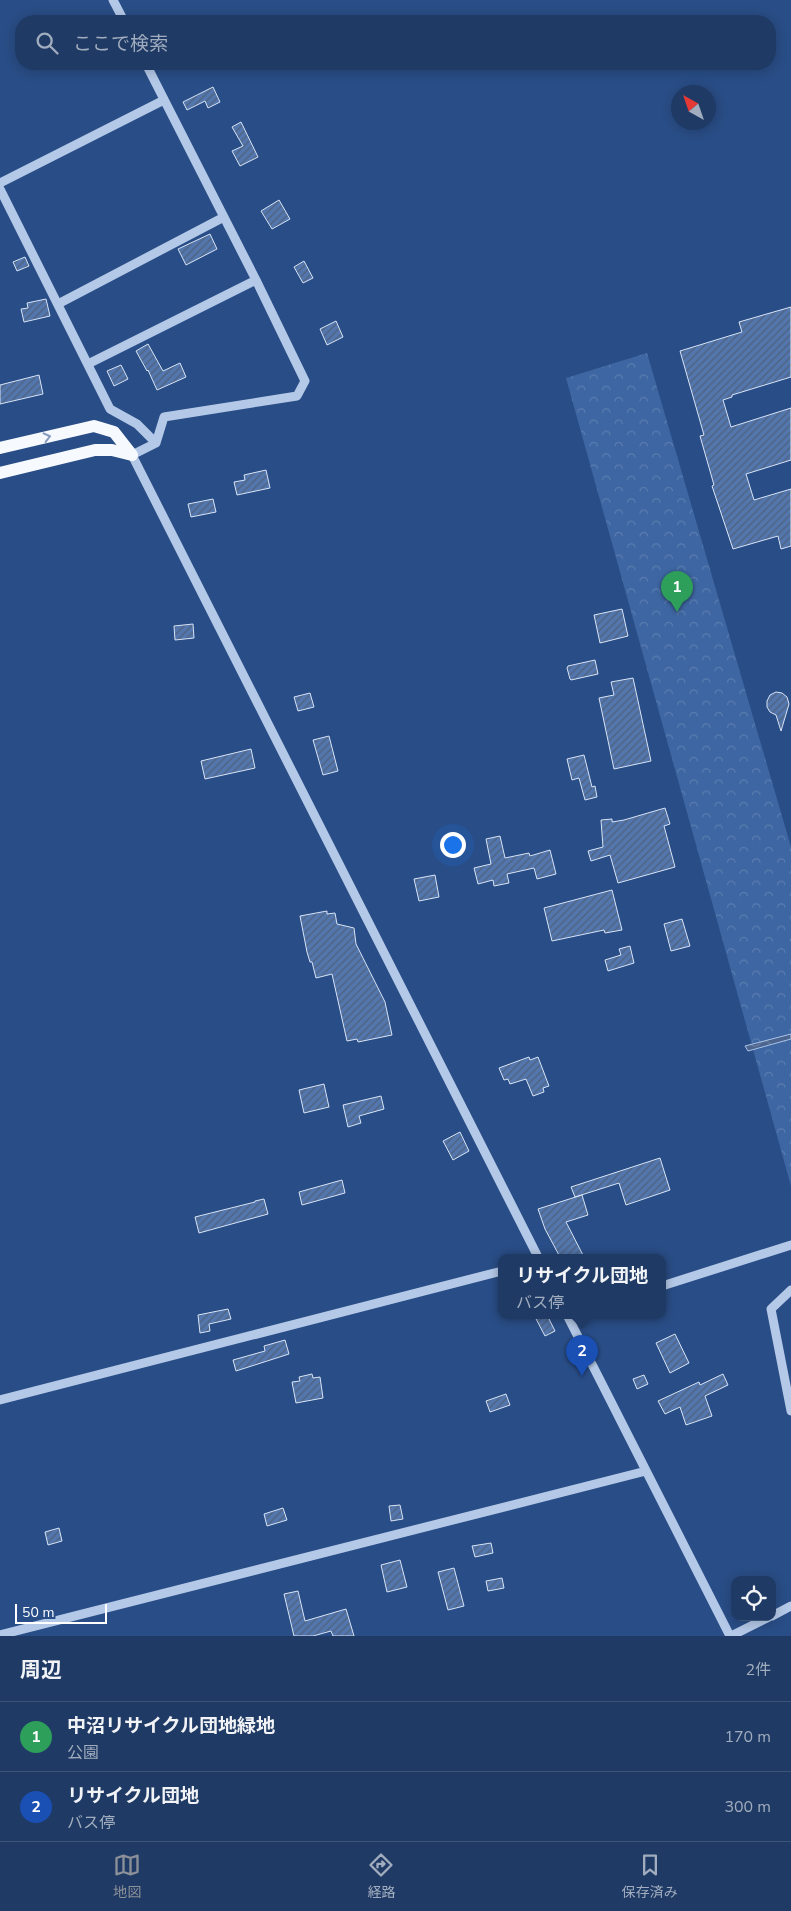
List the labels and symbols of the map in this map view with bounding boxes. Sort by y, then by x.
north arrow [671,85,716,130]
one-way arrow [43,432,52,443]
pin: 1 [661,571,693,612]
your location [440,832,466,858]
pin: 2 [566,1335,598,1376]
scale bar [15,1601,108,1624]

